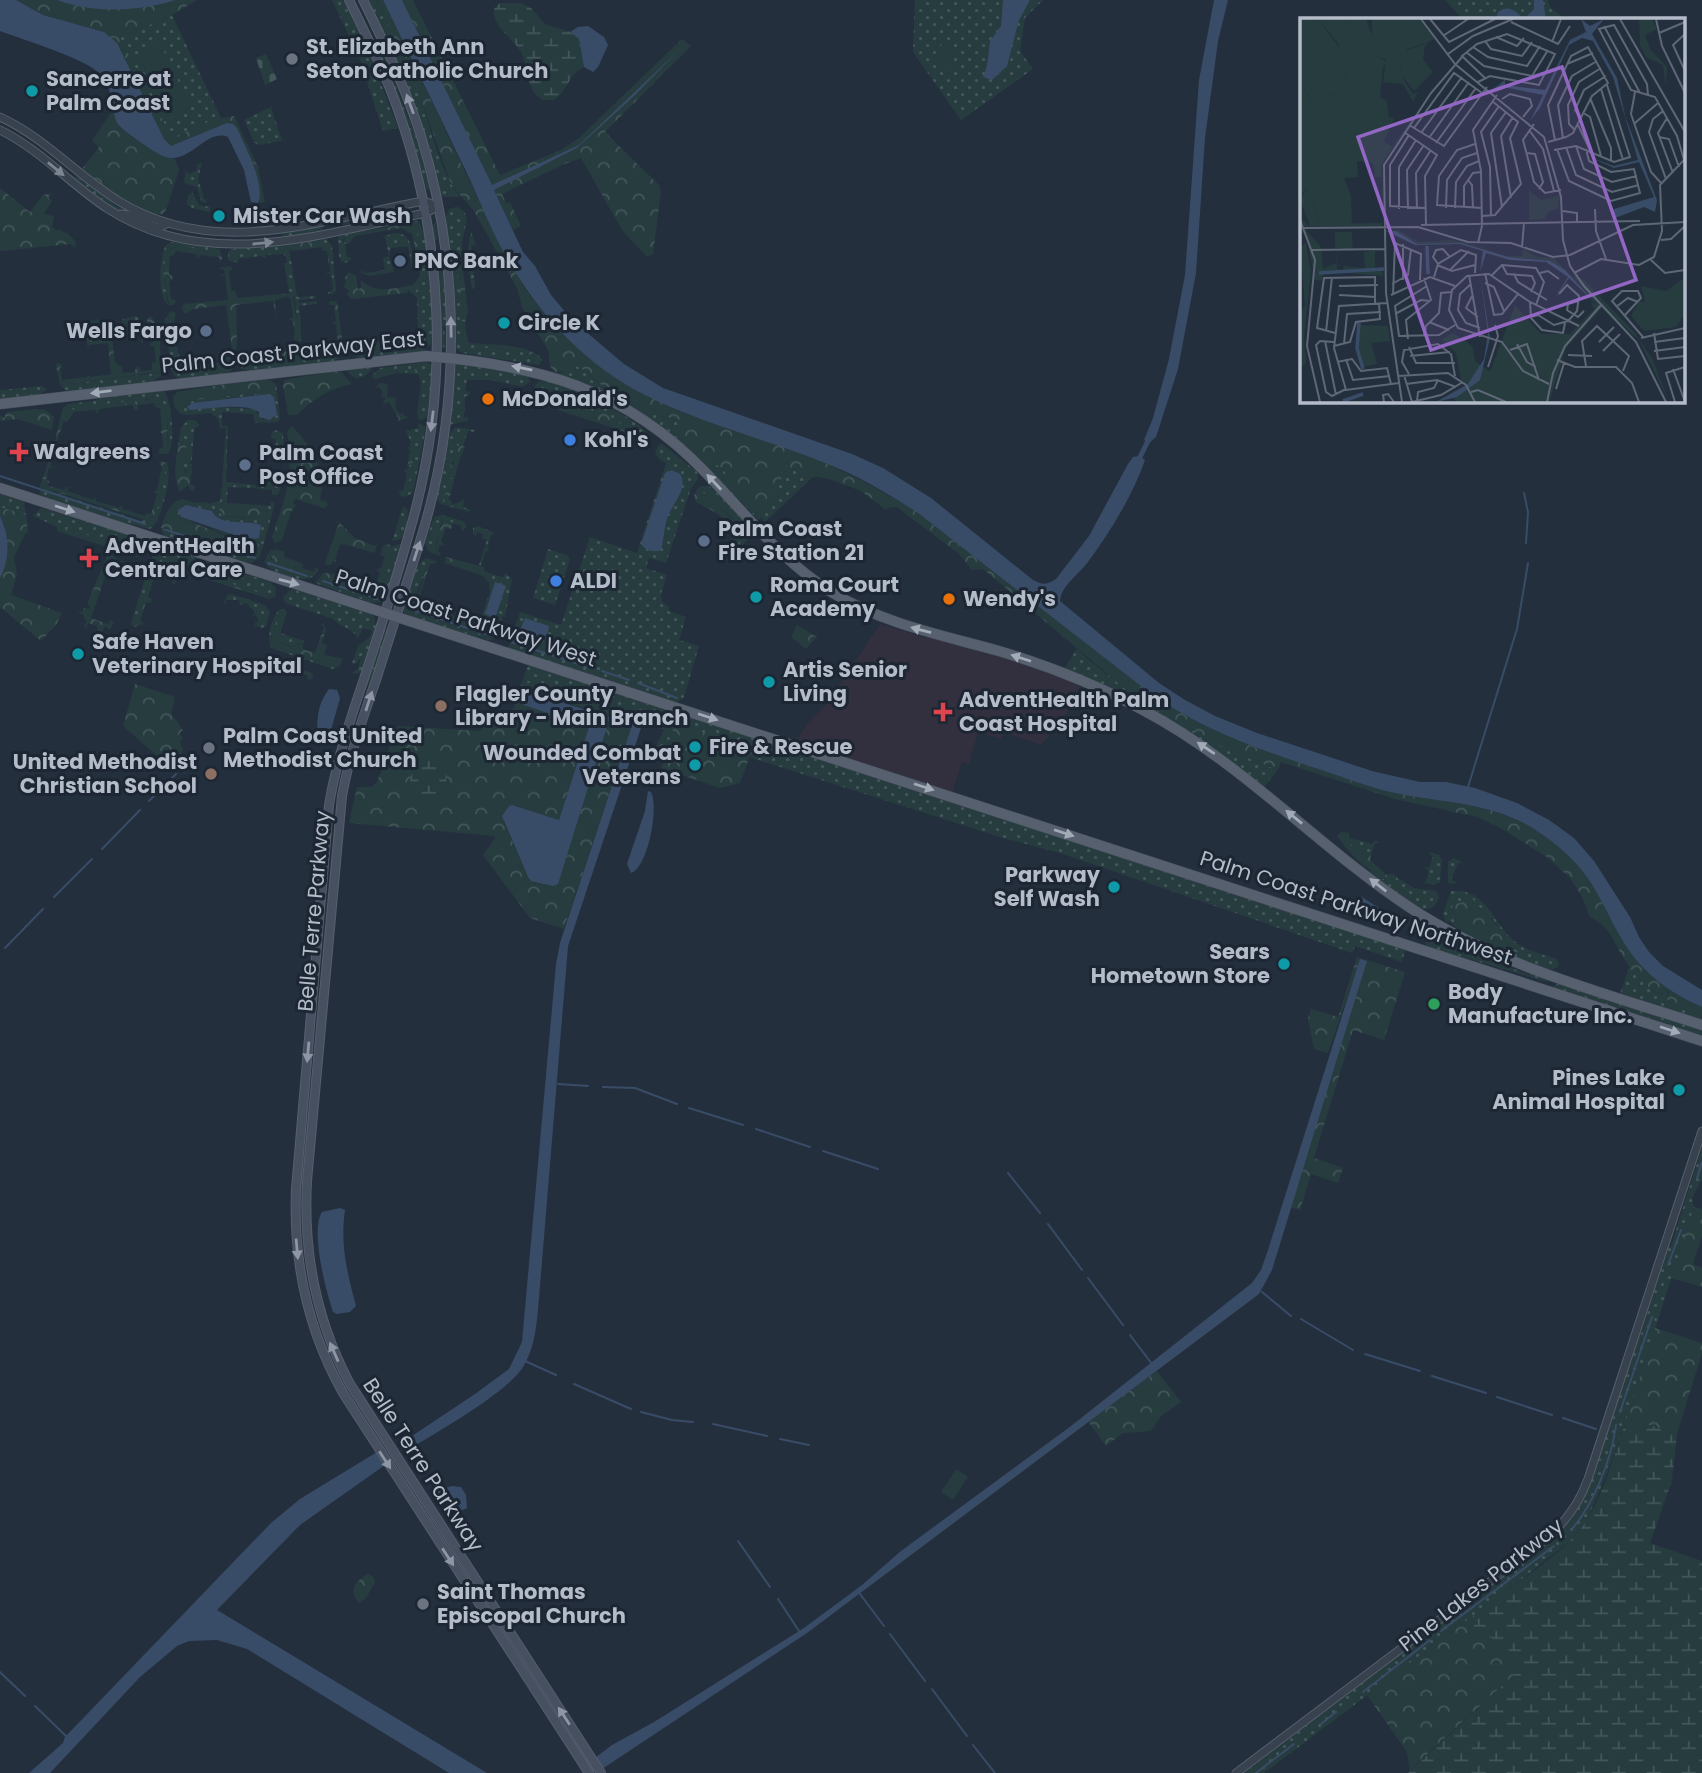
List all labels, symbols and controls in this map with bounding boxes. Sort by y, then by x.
inset map [1300,18,1684,402]
place label: St. Elizabeth Ann Seton Catholic Church [306,32,548,85]
marker: St. Elizabeth Ann Seton Catholic Church [284,51,300,67]
place label: Sancerre at Palm Coast [46,64,171,117]
marker: Sancerre at Palm Coast [24,83,40,99]
one-way arrow [404,94,415,115]
one-way arrow [47,161,65,176]
place label: Mister Car Wash [233,201,411,230]
marker: Mister Car Wash [211,208,227,224]
one-way arrow [252,238,274,249]
place label: PNC Bank [414,246,519,275]
marker: PNC Bank [392,253,408,269]
place label: Circle K [518,308,600,337]
marker: Circle K [496,315,512,331]
place label: Wells Fargo [66,316,192,345]
one-way arrow [445,316,456,338]
street label: Palm Coast Parkway East [160,323,426,380]
marker: Wells Fargo [198,323,214,339]
one-way arrow [511,362,533,373]
place label: McDonald's [502,384,628,413]
one-way arrow [90,387,112,398]
marker: McDonald's [480,391,496,407]
one-way arrow [427,410,438,432]
place label: Kohl's [584,425,649,454]
marker: Kohl's [562,432,578,448]
place label: Walgreens [33,437,151,466]
place label: Palm Coast Post Office [259,438,383,491]
marker: Walgreens [11,444,27,460]
marker: Palm Coast Post Office [237,457,253,473]
one-way arrow [707,474,723,491]
one-way arrow [55,505,76,515]
place label: Palm Coast Fire Station 21 [718,514,864,567]
place label: AdventHealth Central Care [105,531,255,584]
marker: Palm Coast Fire Station 21 [696,533,712,549]
one-way arrow [412,540,423,561]
marker: AdventHealth Central Care [79,548,99,568]
street label: Palm Coast Parkway West [332,562,600,673]
place label: ALDI [570,566,617,595]
place label: Roma Court Academy [770,570,899,623]
marker: ALDI [548,573,564,589]
one-way arrow [279,577,300,587]
place label: Wendy's [963,584,1056,613]
marker: Roma Court Academy [748,589,764,605]
marker: Wendy's [941,591,957,607]
one-way arrow [911,625,932,635]
place label: Safe Haven Veterinary Hospital [92,627,302,680]
marker: Safe Haven Veterinary Hospital [70,646,86,662]
one-way arrow [1011,652,1032,663]
place label: Artis Senior Living [783,655,907,708]
marker: Artis Senior Living [761,674,777,690]
place label: Flagler County Library - Main Branch [455,679,689,732]
place label: AdventHealth Palm Coast Hospital [959,685,1169,738]
one-way arrow [364,690,375,711]
marker: Flagler County Library - Main Branch [433,698,449,714]
marker: AdventHealth Palm Coast Hospital [933,702,953,722]
one-way arrow [697,712,718,723]
place label: Palm Coast United Methodist Church [223,721,422,774]
place label: Fire & Rescue [709,732,852,761]
place label: Wounded Combat Veterans [483,738,681,791]
marker: Fire & Rescue [687,739,703,755]
marker: Palm Coast United Methodist Church [201,740,217,756]
one-way arrow [1197,742,1216,755]
place label: United Methodist Christian School [13,747,197,800]
marker: Wounded Combat Veterans [687,757,703,773]
marker: United Methodist Christian School [203,766,219,782]
one-way arrow [914,782,935,793]
street label: Belle Terre Parkway [290,809,337,1013]
one-way arrow [1285,809,1303,824]
one-way arrow [1053,828,1074,838]
street label: Palm Coast Parkway Northwest [1196,843,1516,972]
place label: Parkway Self Wash [994,860,1101,913]
one-way arrow [1370,877,1388,892]
marker: Parkway Self Wash [1106,879,1122,895]
place label: Sears Hometown Store [1091,937,1270,990]
marker: Sears Hometown Store [1276,956,1292,972]
place label: Body Manufacture Inc. [1448,977,1632,1030]
marker: Body Manufacture Inc. [1426,996,1442,1012]
one-way arrow [1659,1026,1680,1036]
one-way arrow [302,1041,313,1063]
place label: Pines Lake Animal Hospital [1492,1063,1665,1116]
marker: Pines Lake Animal Hospital [1671,1082,1687,1098]
one-way arrow [292,1238,303,1260]
one-way arrow [328,1342,340,1362]
street label: Belle Terre Parkway [356,1372,491,1557]
one-way arrow [379,1450,392,1469]
street label: Pine Lakes Parkway [1392,1511,1569,1658]
one-way arrow [441,1548,455,1566]
place label: Saint Thomas Episcopal Church [437,1577,626,1630]
marker: Saint Thomas Episcopal Church [415,1596,431,1612]
one-way arrow [557,1706,570,1726]

